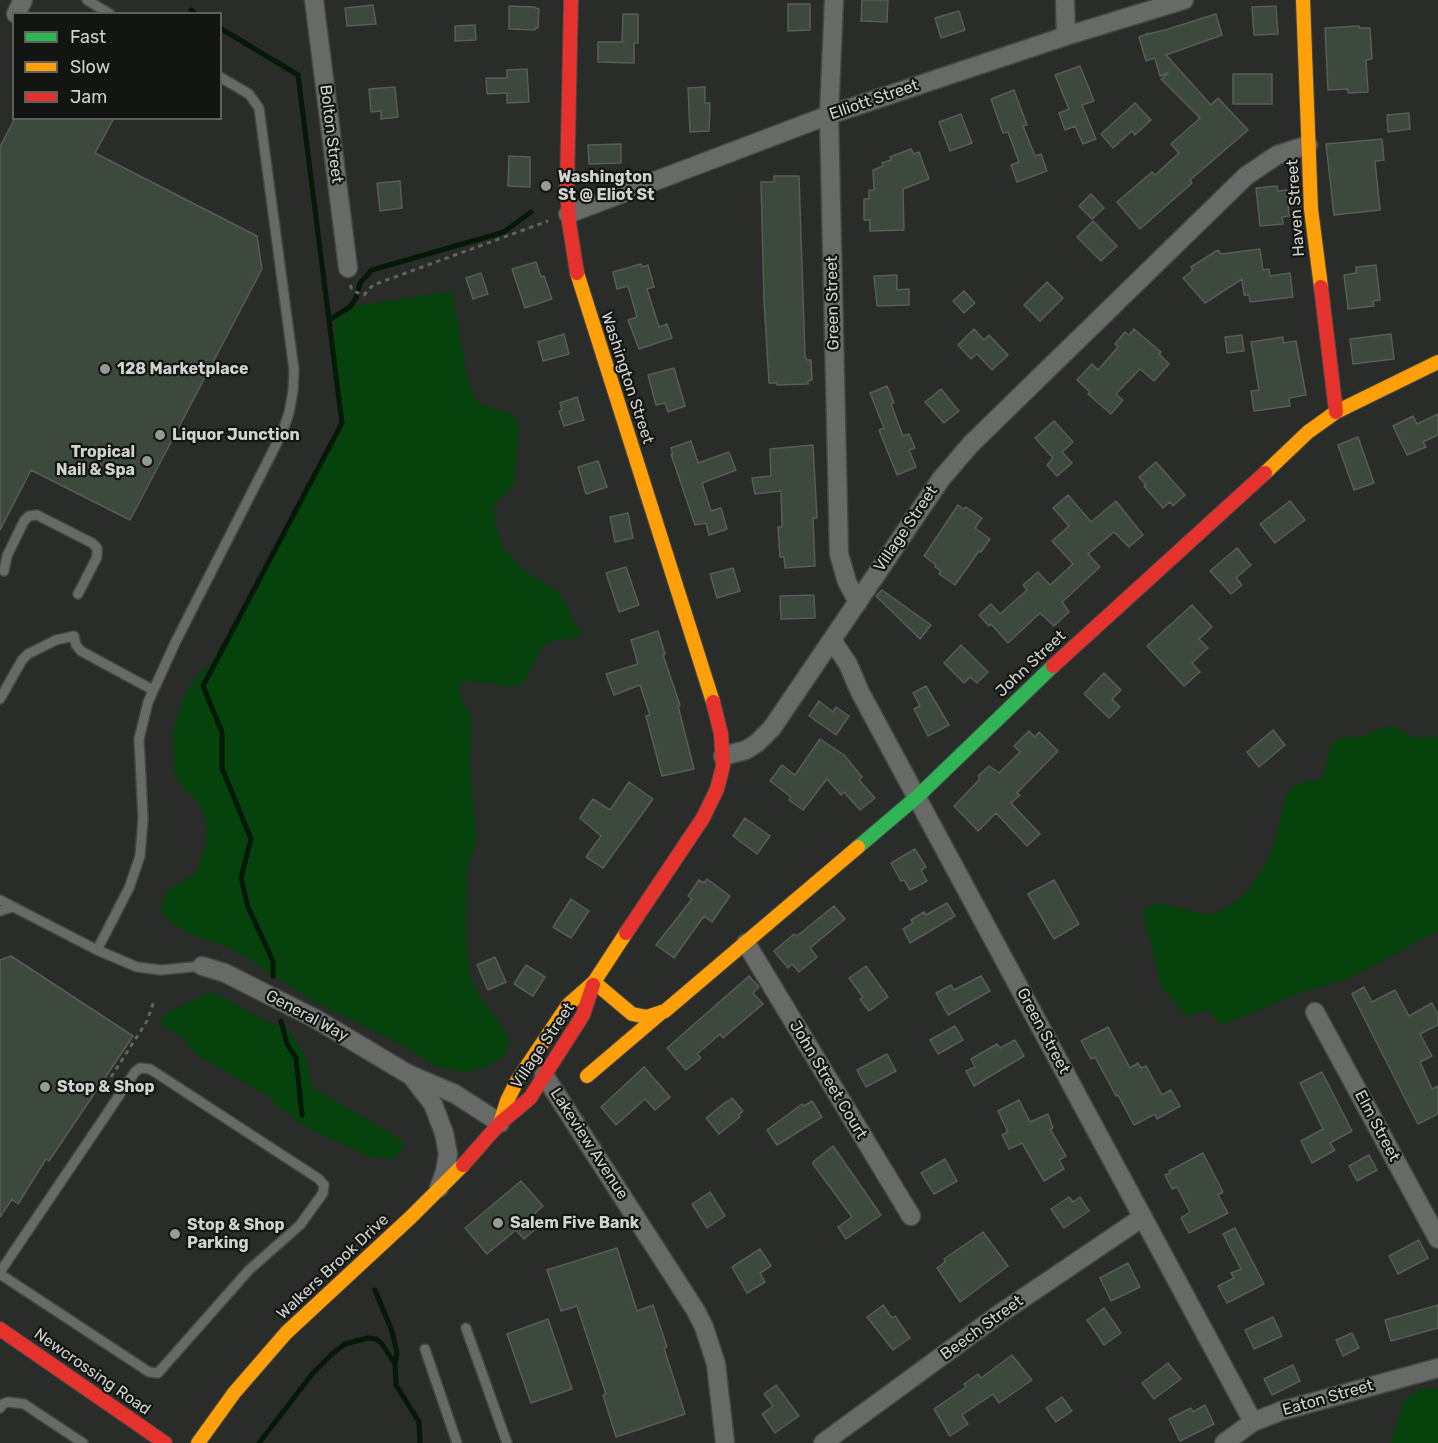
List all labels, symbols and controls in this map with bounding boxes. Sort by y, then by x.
legend [12,12,222,120]
text: Fast [70,26,106,48]
text: Slow [70,56,110,78]
street label: Elliott Street [827,76,921,124]
street label: Bolton Street [315,84,347,184]
text: Jam [70,86,107,108]
street label: Haven Street [1283,159,1309,257]
place label: Washington St @ Eliot St [558,167,654,205]
marker: Washington St @ Eliot St [539,179,553,193]
street label: Green Street [823,256,843,350]
street label: Washington Street [597,310,657,446]
place label: 128 Marketplace [117,359,249,379]
marker: 128 Marketplace [98,362,112,376]
place label: Liquor Junction [172,425,300,445]
marker: Liquor Junction [153,428,167,442]
place label: Tropical Nail & Spa [56,442,135,480]
marker: Tropical Nail & Spa [140,454,154,468]
street label: Village Street [870,482,942,576]
street label: John Street [992,627,1070,701]
street label: Green Street [1012,985,1074,1077]
street label: General Way [262,986,352,1046]
street label: Village Street [507,999,579,1093]
street label: John Street Court [785,1017,871,1143]
place label: Stop & Shop [57,1077,155,1097]
marker: Stop & Shop [38,1080,52,1094]
street label: Lakeview Avenue [546,1085,632,1203]
street label: Elm Street [1350,1087,1404,1165]
street label: Walkers Brook Drive [273,1210,393,1324]
place label: Salem Five Bank [510,1213,639,1233]
place label: Stop & Shop Parking [187,1215,285,1253]
marker: Salem Five Bank [491,1216,505,1230]
marker: Stop & Shop Parking [168,1227,182,1241]
street label: Beech Street [937,1292,1027,1364]
street label: Newcrossing Road [30,1325,154,1419]
street label: Eaton Street [1280,1376,1376,1420]

